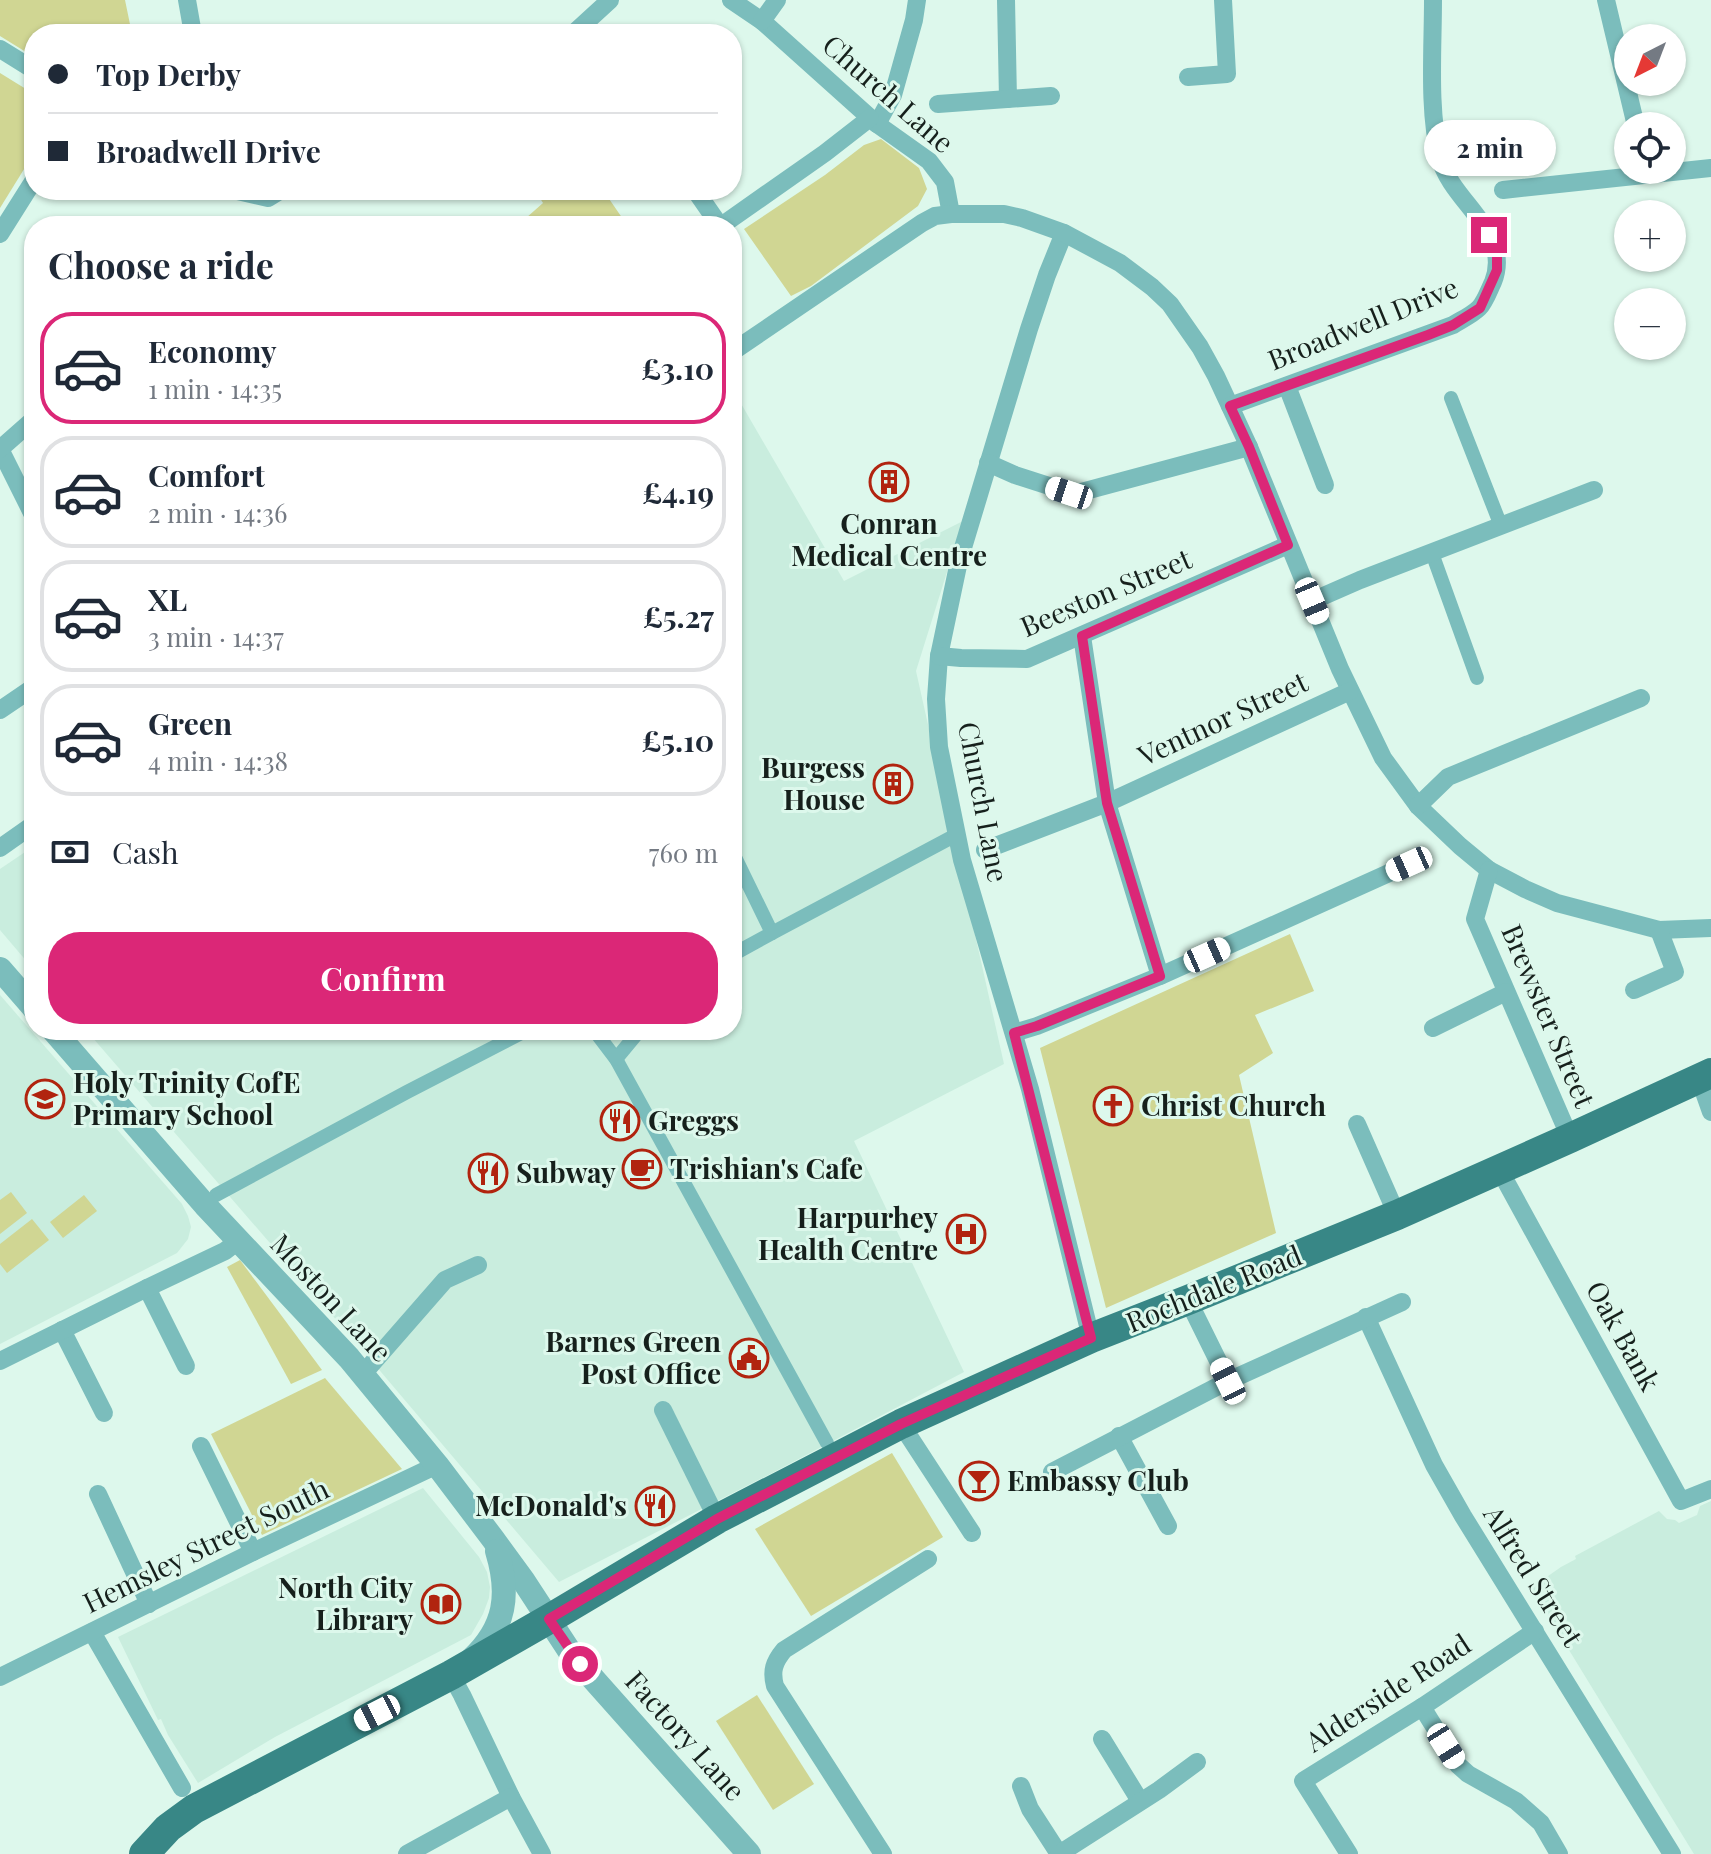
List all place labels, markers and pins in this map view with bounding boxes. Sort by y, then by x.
building icon: Conran Medical Centre [868,461,910,503]
place label: Conran Medical Centre [791,504,987,573]
place label: Burgess House [761,748,865,817]
building icon: Burgess House [872,763,914,805]
place label: Holy Trinity CofE Primary School [73,1063,301,1132]
school or university icon: Holy Trinity CofE Primary School [24,1078,66,1120]
church icon: Christ Church [1092,1085,1134,1127]
place label: Christ Church [1141,1086,1326,1123]
restaurant icon: Greggs [599,1100,641,1142]
place label: Greggs [648,1101,739,1138]
cafe icon: Trishian's Cafe [621,1148,663,1190]
place label: Trishian's Cafe [670,1149,863,1186]
restaurant icon: Subway [467,1152,509,1194]
place label: Subway [516,1153,616,1190]
place label: Harpurhey Health Centre [758,1198,938,1267]
hospital icon: Harpurhey Health Centre [945,1213,987,1255]
place label: Barnes Green Post Office [545,1322,721,1391]
public building icon: Barnes Green Post Office [728,1337,770,1379]
bar icon: Embassy Club [958,1460,1000,1502]
place label: Embassy Club [1007,1461,1189,1498]
restaurant icon: McDonald's [634,1485,676,1527]
place label: McDonald's [475,1486,627,1523]
place label: North City Library [278,1568,413,1637]
library icon: North City Library [420,1583,462,1625]

